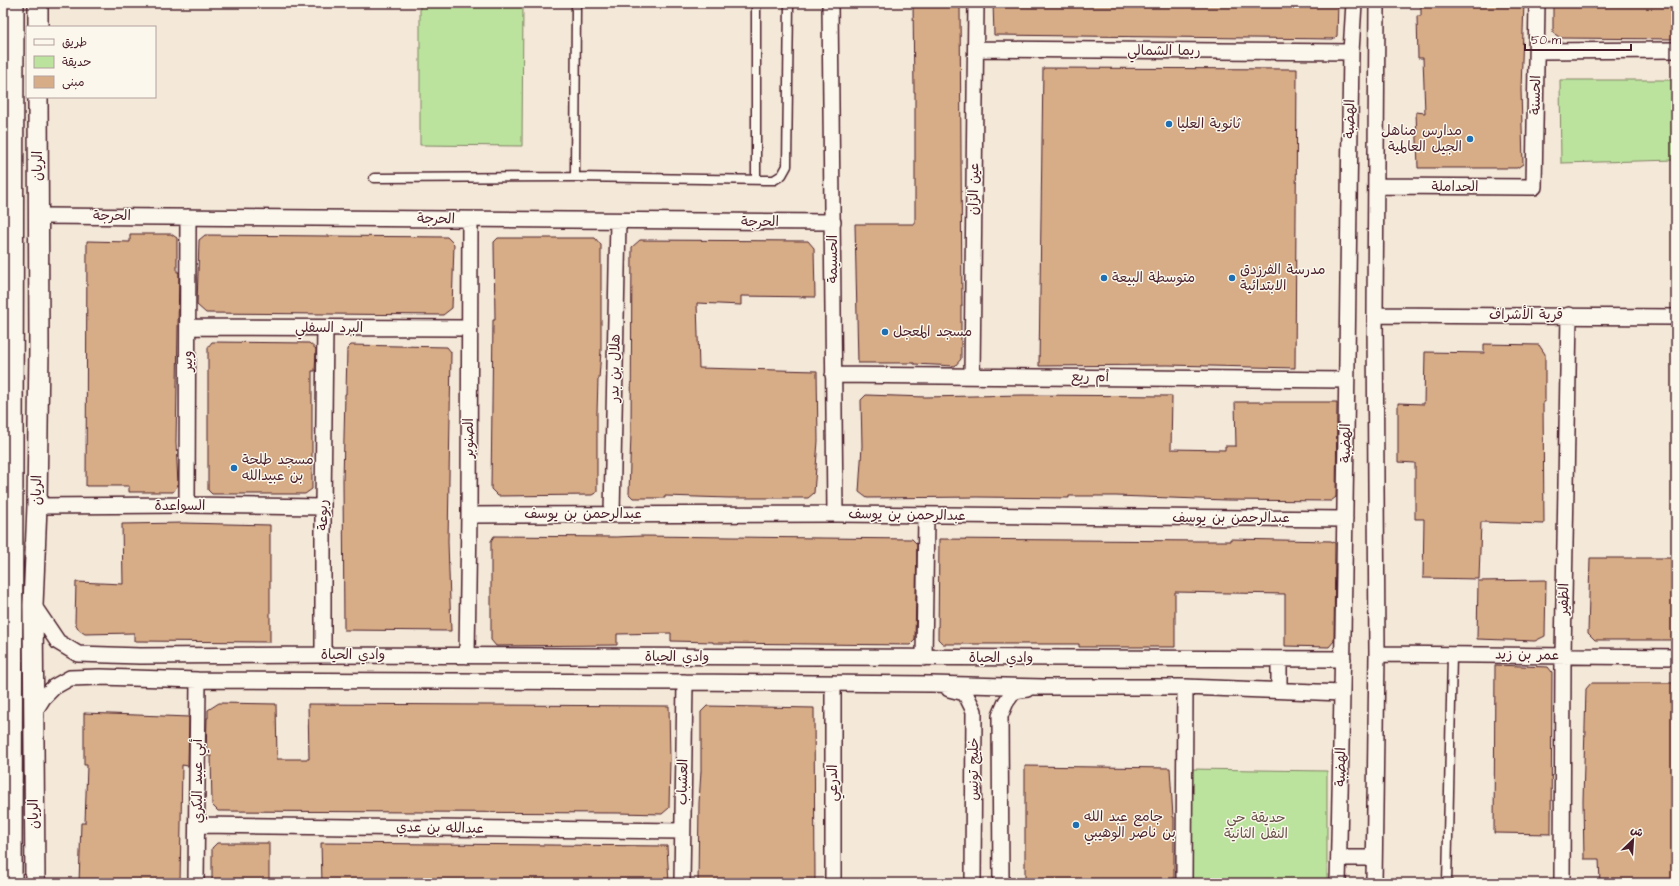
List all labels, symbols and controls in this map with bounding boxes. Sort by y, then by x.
legend [26,26,156,98]
scale bar [1525,26,1631,52]
text: 50 m [1531,32,1562,49]
text: طريق [62,34,87,51]
street label: ريما الشمالي [1127,41,1201,63]
text: حديقة [62,54,91,71]
text: مبنى [62,74,85,91]
street label: الحسنة [1526,75,1546,115]
street label: الهضبة [1340,99,1360,139]
place label: ثانوية العليا [1177,114,1241,134]
marker: ثانوية العليا [1164,119,1174,129]
place label: مدارس مناهل الجيل العالمية [1381,121,1462,157]
marker: مدارس مناهل الجيل العالمية [1465,134,1475,144]
street label: الريان [28,151,48,181]
street label: عين الزان [964,163,984,215]
street label: الحداملة [1431,177,1479,197]
street label: الحرجة [93,206,131,226]
street label: الحرجة [417,209,455,229]
street label: الحرجة [741,212,779,232]
street label: الحسيمة [823,235,843,283]
place label: مدرسة الفرزدق الابتدائية [1240,260,1326,296]
place label: متوسطة البيعة [1112,268,1195,288]
marker: متوسطة البيعة [1099,273,1109,283]
marker: مدرسة الفرزدق الابتدائية [1227,273,1237,283]
street label: قرية الأشراف [1489,305,1563,325]
street label: البرد السفلي [295,318,363,340]
place label: مسجد المعجل [893,322,972,342]
marker: مسجد المعجل [880,327,890,337]
street label: هلال بن بدر [604,334,626,403]
street label: وبير [178,351,198,372]
street label: أم ريع [1071,367,1110,387]
street label: الصنوبر [459,418,479,459]
street label: الهضبة [1336,423,1356,463]
place label: مسجد طلحة بن عبيدالله [242,450,314,486]
marker: مسجد طلحة بن عبيدالله [229,463,239,473]
street label: الريان [27,475,47,505]
street label: السواعدة [155,496,205,516]
street label: ربوعة [313,499,333,531]
street label: عبدالرحمن بن يوسف [524,504,642,524]
street label: عبدالرحمن بن يوسف [848,504,966,526]
street label: عبدالرحمن بن يوسف [1172,508,1290,528]
street label: الظفير [1554,583,1574,616]
street label: عمر بن زيد [1495,644,1559,666]
street label: وادي الحياة [321,645,385,665]
street label: وادي الحياة [645,647,709,667]
street label: وادي الحياة [969,648,1033,668]
street label: خليج تونس [964,737,984,801]
street label: أبي عبيد البكري [188,738,210,823]
street label: الهضبة [1331,747,1351,787]
street label: العشباب [673,759,693,805]
street label: الدرعي [823,764,845,802]
street label: الريان [24,799,44,829]
place label: جامع عبد الله بن ناصر الوهيبي [1084,807,1176,845]
park label: حديقة حي النفل الثانية [1224,808,1288,844]
street label: عبدالله بن عدي [396,817,484,839]
marker: جامع عبد الله بن ناصر الوهيبي [1071,820,1081,830]
north arrow [1613,820,1653,860]
text: ش [1628,822,1646,841]

